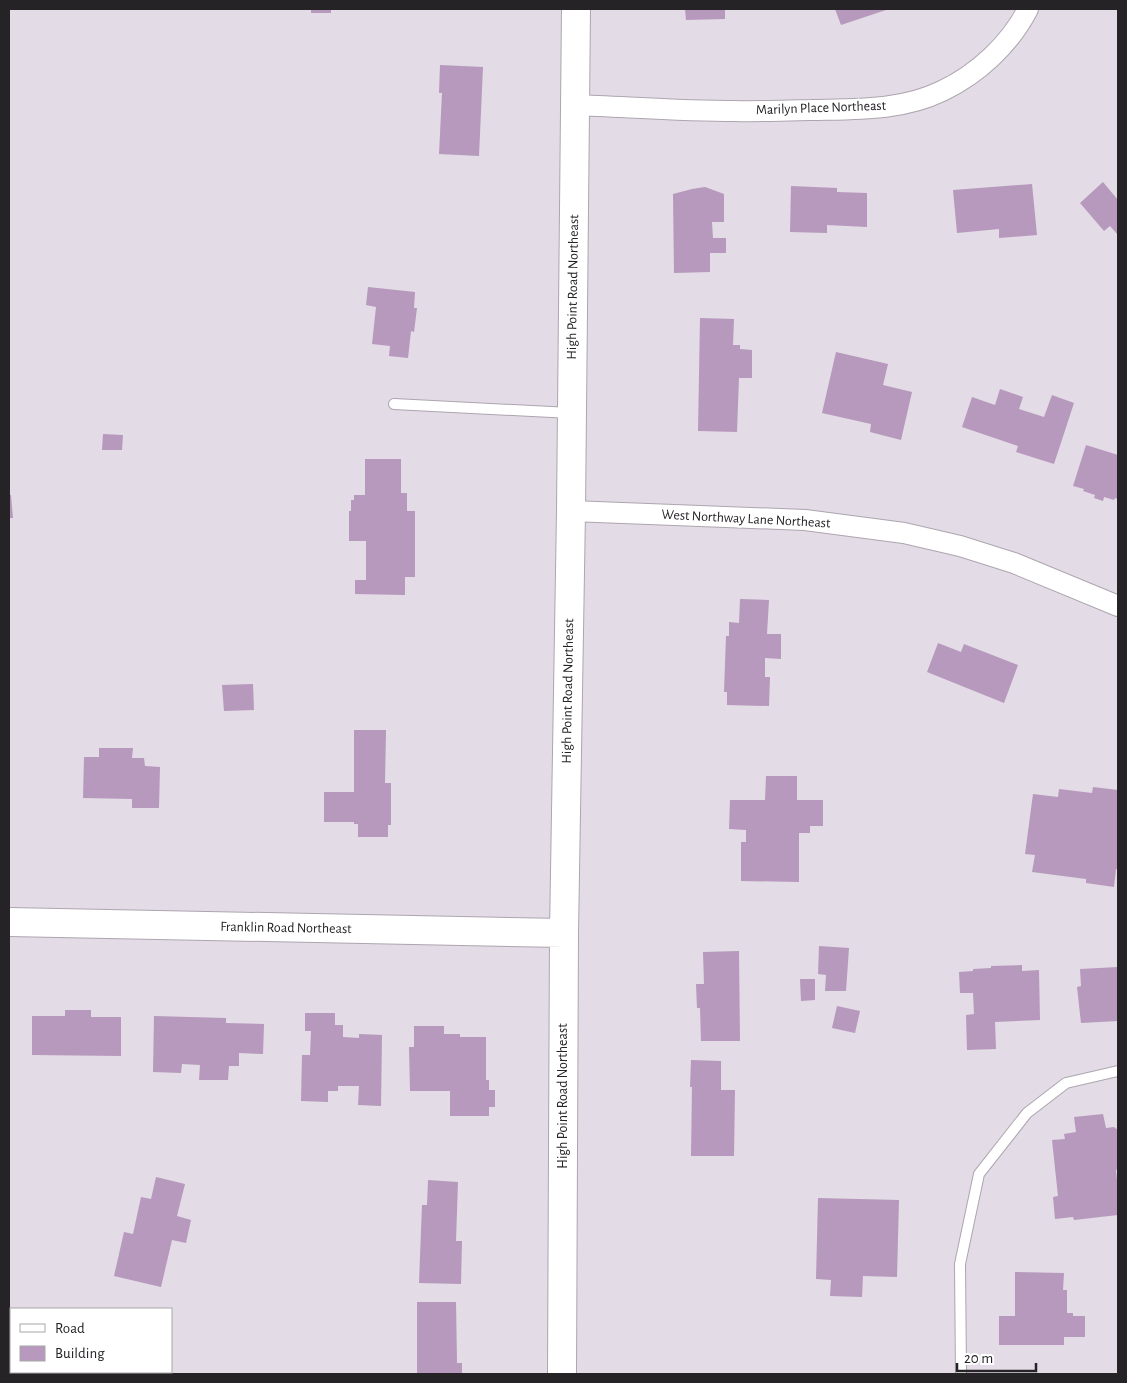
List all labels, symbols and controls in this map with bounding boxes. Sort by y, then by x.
street label: Marilyn Place Northeast [756,99,887,117]
street label: High Point Road Northeast [565,214,581,360]
street label: West Northway Lane Northeast [661,508,831,530]
street label: High Point Road Northeast [560,618,576,764]
street label: Franklin Road Northeast [220,920,352,936]
street label: High Point Road Northeast [556,1023,570,1169]
legend [10,1308,172,1373]
text: Road [55,1321,85,1336]
scale bar [957,1340,1036,1372]
text: Building [55,1346,105,1361]
text: 20 m [964,1351,993,1366]

